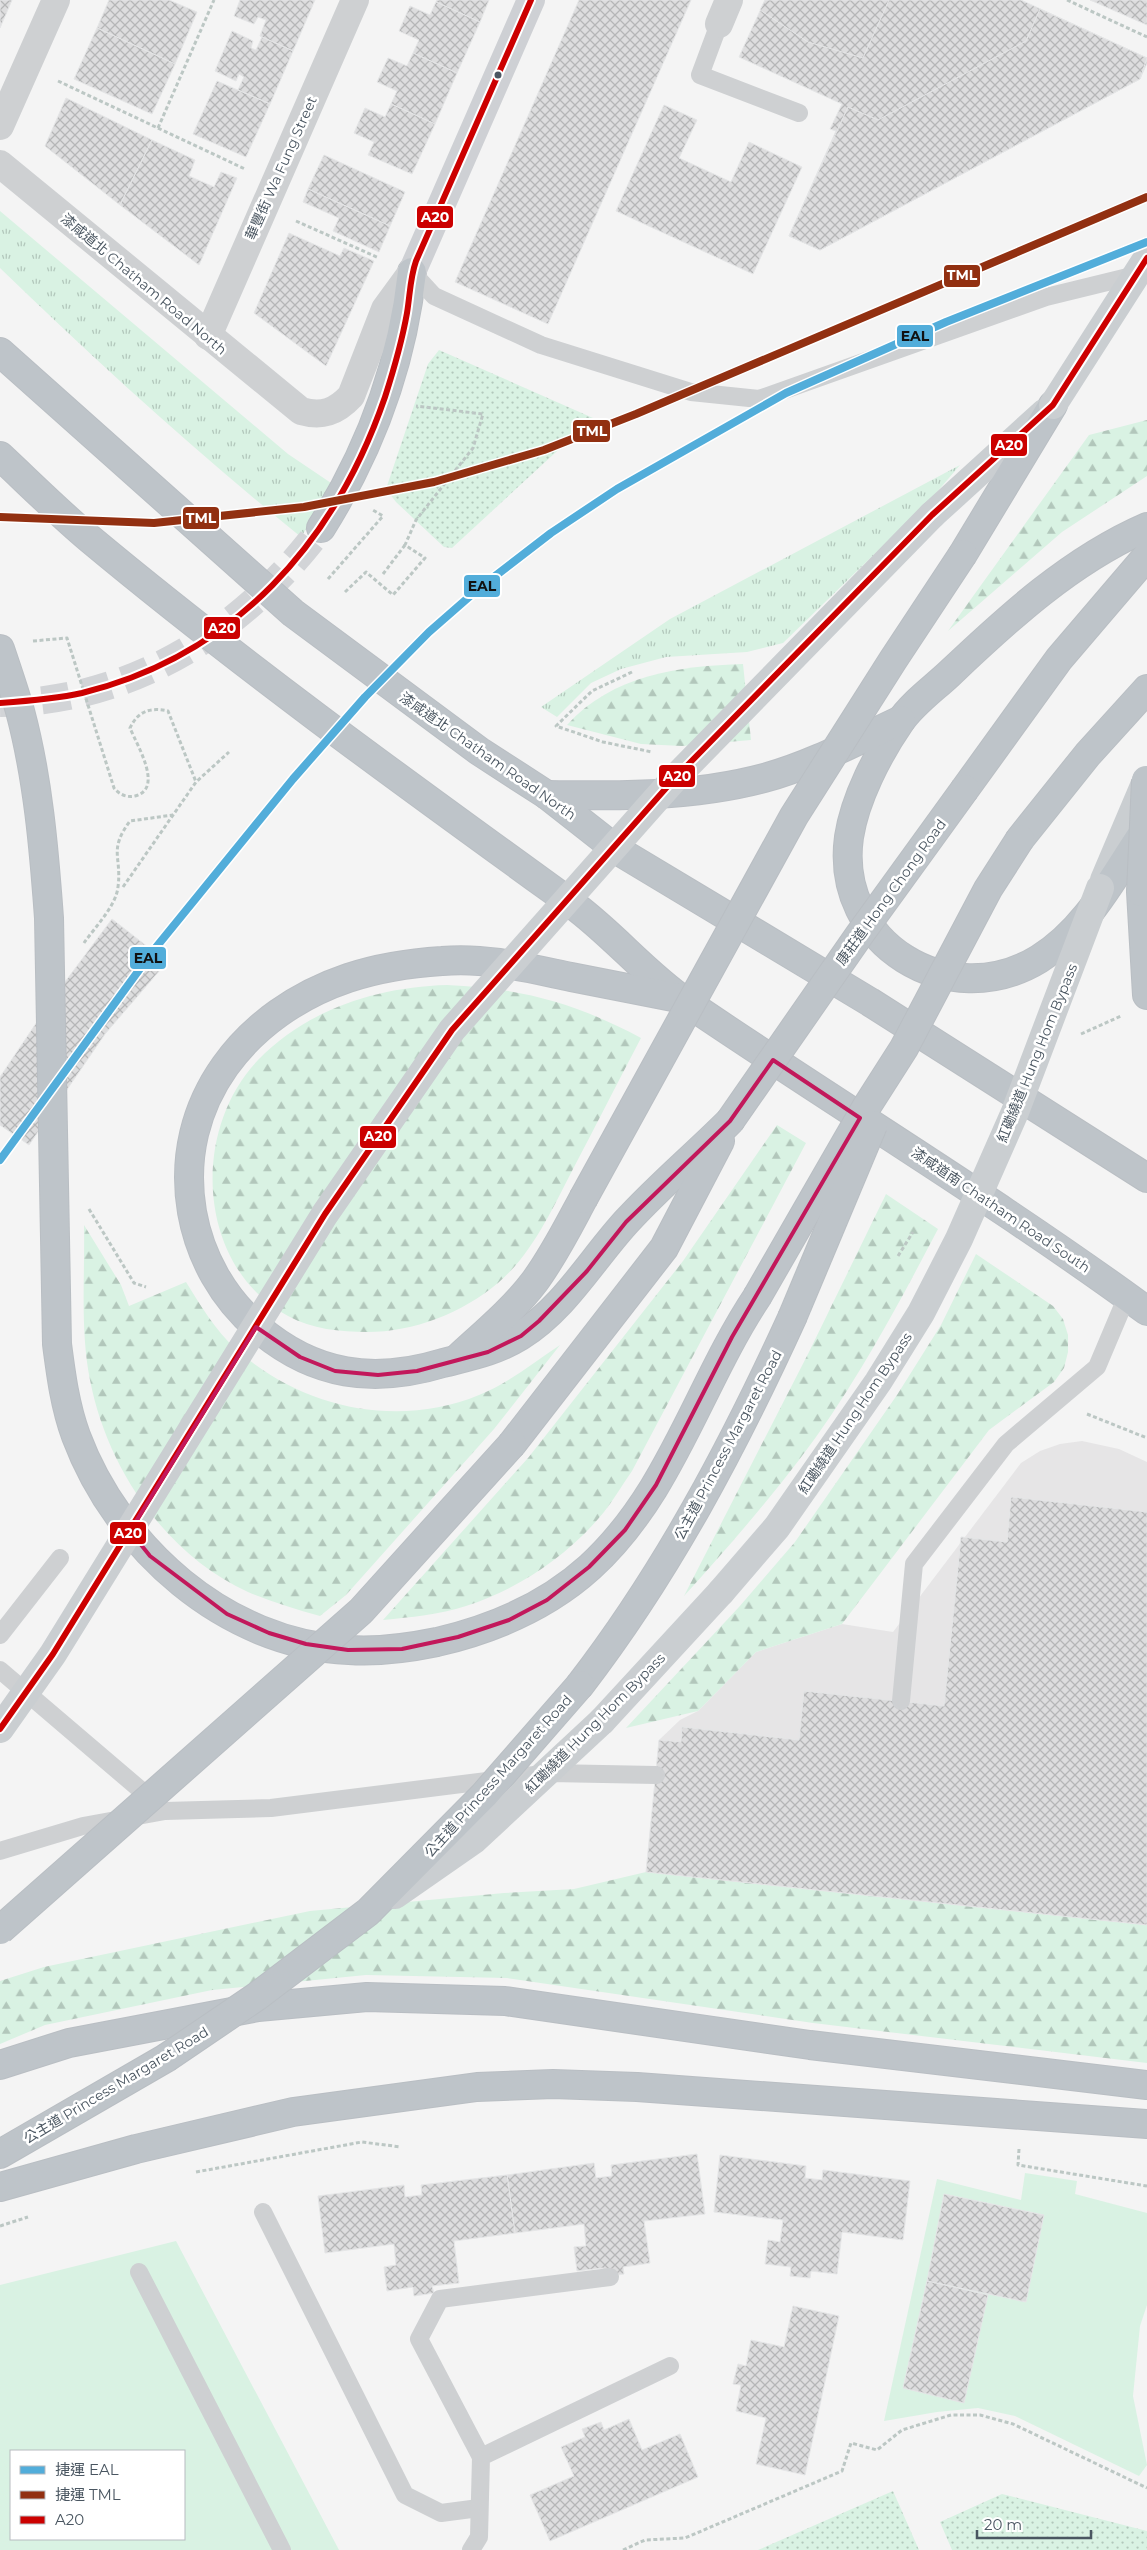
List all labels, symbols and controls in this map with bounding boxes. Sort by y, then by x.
unlabelled marker [493,70,503,80]
street label: 華豐街 Wa Fung Street [241,93,321,243]
line badge: A20 [416,205,454,229]
text: A20 [420,208,449,226]
street label: 漆咸道北 Chatham Road North [58,209,230,359]
line badge: TML [943,264,981,288]
text: TML [947,266,978,284]
line badge: EAL [896,324,934,348]
text: EAL [901,327,930,345]
line badge: TML [572,419,611,443]
text: TML [577,422,608,440]
line badge: A20 [990,433,1028,457]
text: A20 [994,436,1023,454]
line badge: TML [182,506,220,530]
text: TML [186,509,217,527]
line badge: EAL [463,574,501,598]
text: EAL [468,577,497,595]
line badge: A20 [203,616,241,640]
text: A20 [207,619,236,637]
street label: 漆咸道北 Chatham Road North [397,688,579,824]
line badge: A20 [658,764,696,788]
text: A20 [662,767,691,785]
street label: 康莊道 Hong Chong Road [832,815,950,969]
line badge: EAL [129,946,167,970]
text: EAL [134,949,163,967]
street label: 紅磡繞道 Hung Hom Bypass [993,961,1081,1145]
line badge: A20 [359,1125,397,1149]
text: A20 [363,1127,392,1145]
street label: 漆咸道南 Chatham Road South [908,1143,1094,1277]
street label: 紅磡繞道 Hung Hom Bypass [794,1329,916,1497]
street label: 公主道 Princess Margaret Road [670,1347,786,1543]
line badge: A20 [109,1521,147,1545]
text: A20 [113,1524,142,1542]
street label: 紅磡繞道 Hung Hom Bypass [521,1649,669,1797]
street label: 公主道 Princess Margaret Road [420,1691,576,1861]
street label: 公主道 Princess Margaret Road [20,2023,212,2147]
legend [10,2450,185,2540]
text: 捷運 EAL [55,2460,119,2479]
text: 捷運 TML [55,2485,121,2504]
scale bar [977,2508,1091,2540]
text: A20 [55,2510,84,2529]
text: 20 m [984,2515,1022,2534]

